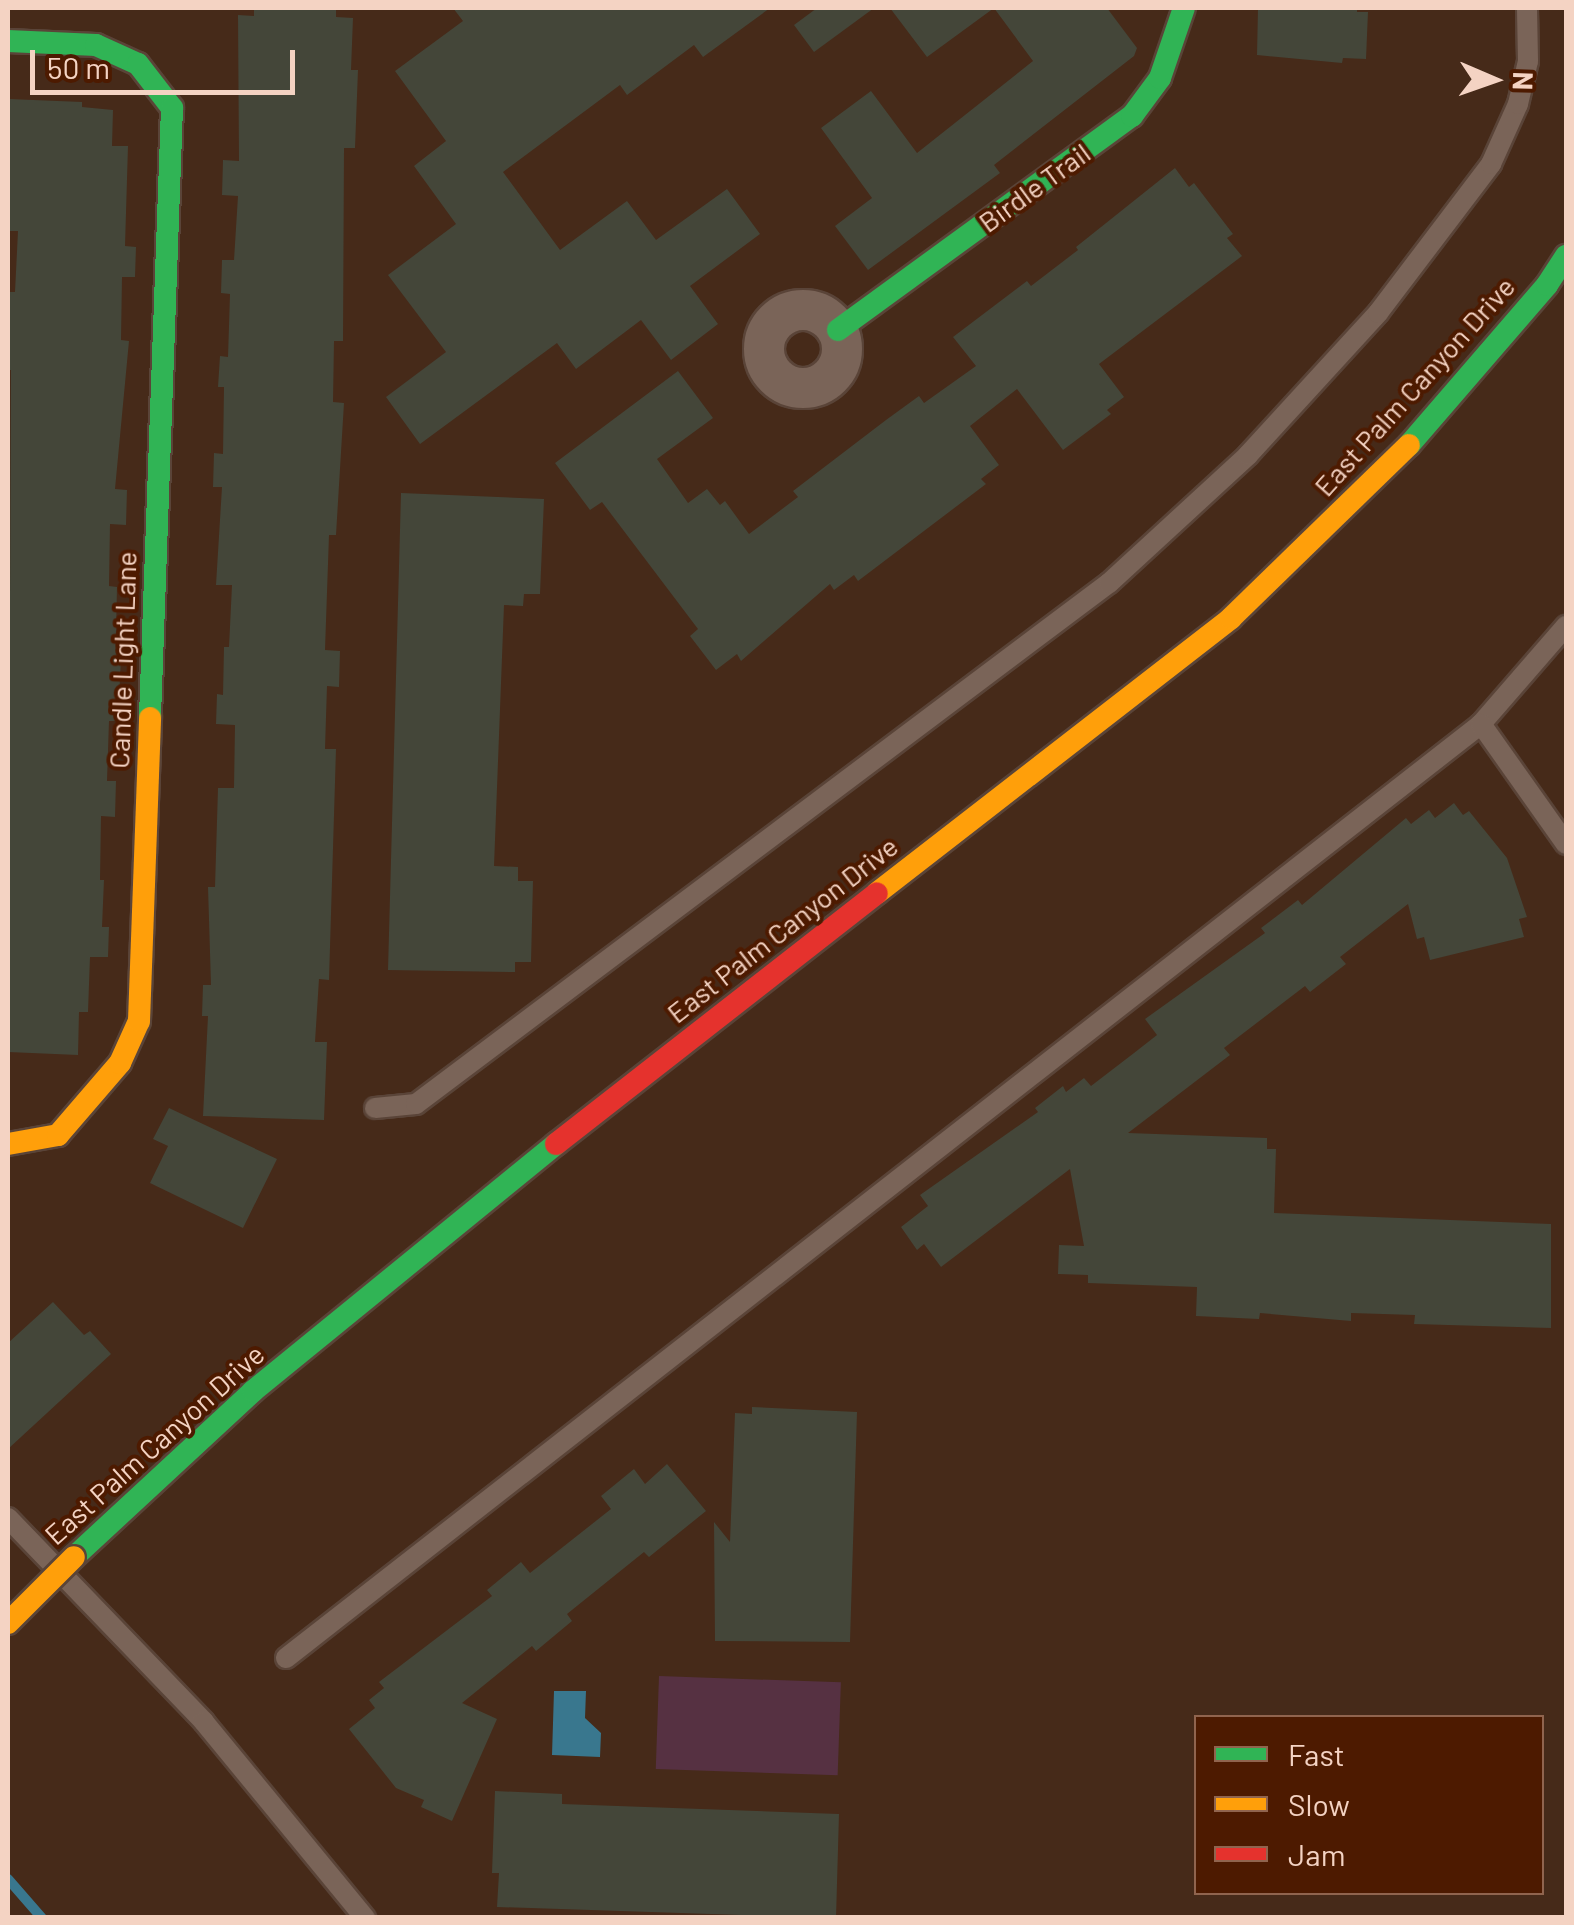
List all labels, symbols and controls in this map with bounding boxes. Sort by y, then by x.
scale bar [35,30,300,92]
north arrow [1444,30,1544,130]
text: 50 m [47,49,110,85]
text: N [1507,71,1541,91]
street label: Birdle Trail [972,135,1096,239]
street label: East Palm Canyon Drive [1307,270,1521,502]
street label: Candle Light Lane [101,551,143,769]
street label: East Palm Canyon Drive [660,829,904,1029]
street label: East Palm Canyon Drive [38,1337,270,1551]
legend [1194,1715,1544,1895]
text: Fast [1288,1736,1345,1772]
text: Slow [1288,1786,1350,1822]
text: Jam [1288,1836,1345,1872]

